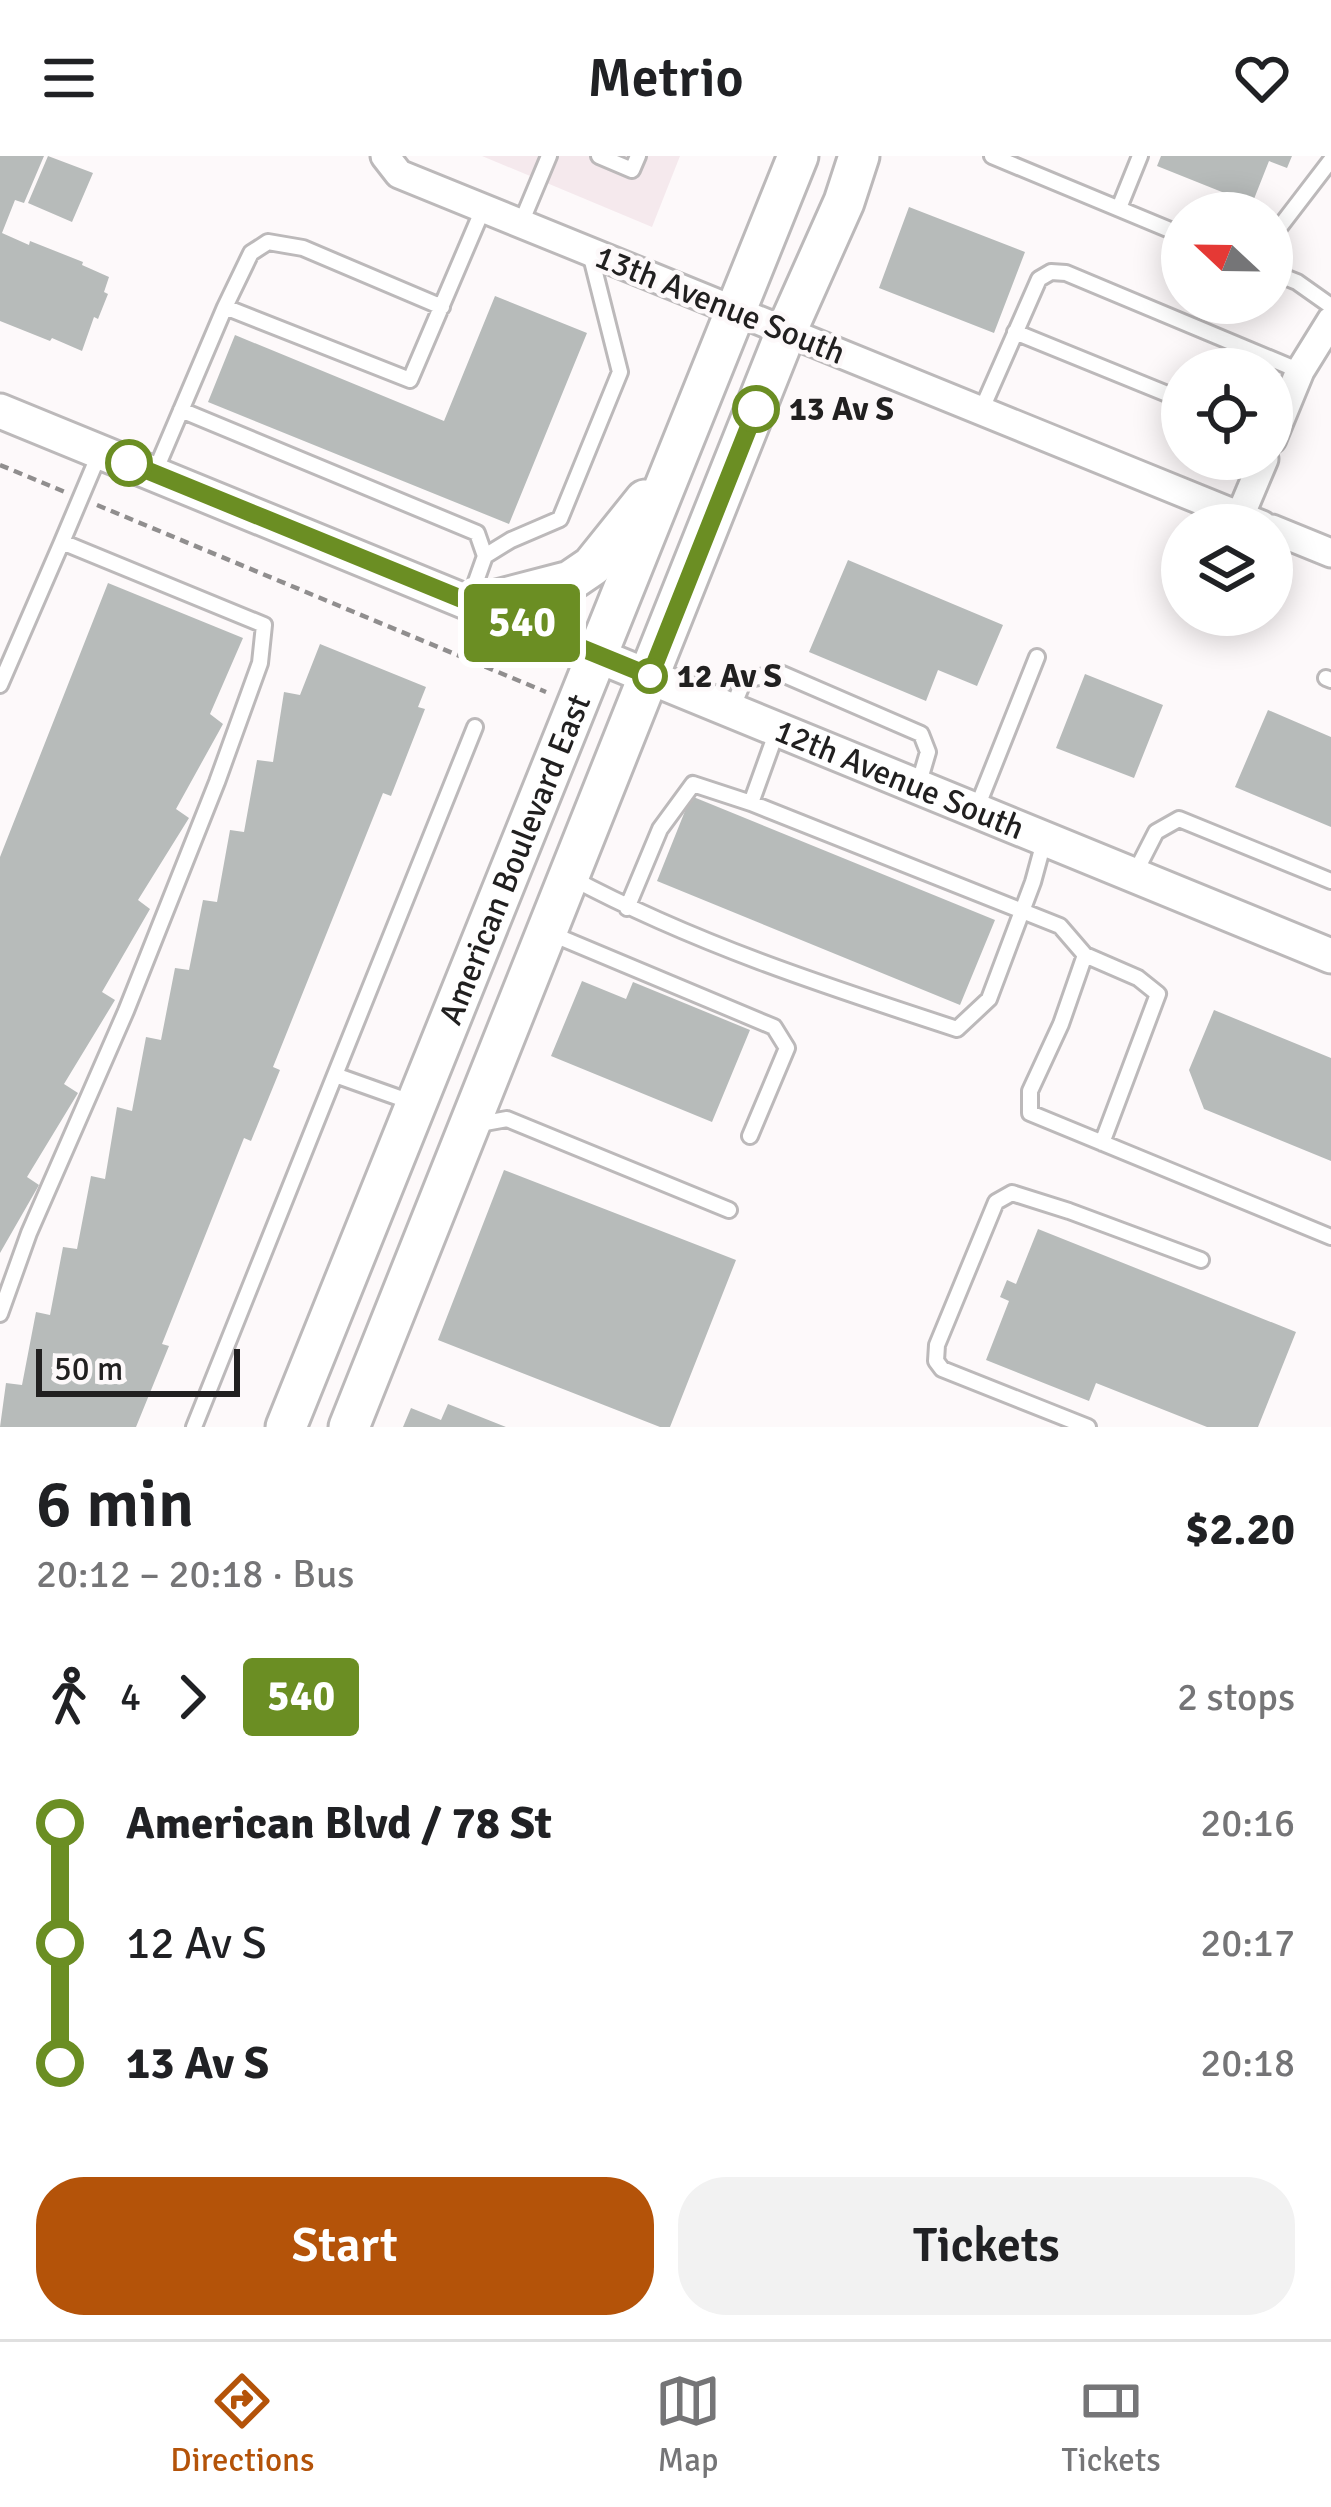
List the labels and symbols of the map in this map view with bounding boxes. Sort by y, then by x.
north arrow [1161,192,1293,324]
street label: 13th Avenue South [589,236,851,374]
marker: 13 Av S [734,387,778,431]
place label: 13 Av S [789,389,894,430]
unlabelled marker [107,441,151,485]
line badge: 540 [453,584,591,662]
place label: 12 Av S [677,656,782,697]
marker: 12 Av S [634,660,666,692]
street label: American Boulevard East [430,688,600,1030]
street label: 12th Avenue South [769,710,1030,849]
scale bar [36,1343,240,1396]

